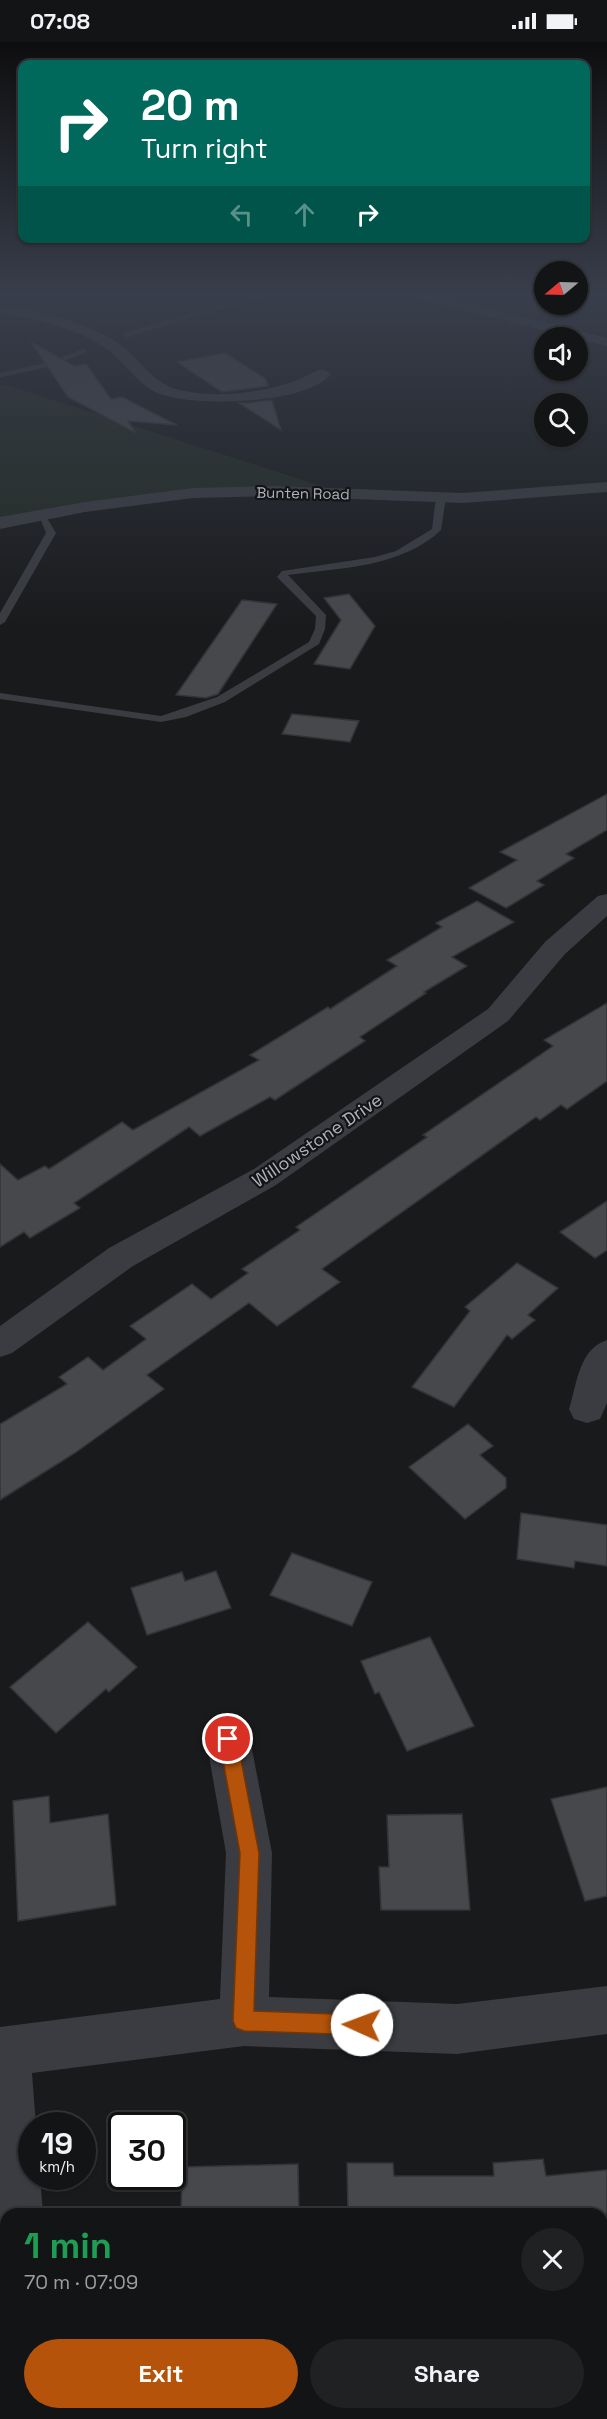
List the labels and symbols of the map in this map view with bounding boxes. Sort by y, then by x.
north arrow [534,261,588,315]
street label: Bunten Road [256,483,350,503]
street label: Willowstone Drive [248,1088,386,1192]
pin [202,1713,253,1764]
position arrow [330,1993,394,2057]
speed limit sign: 30 [108,2112,186,2190]

